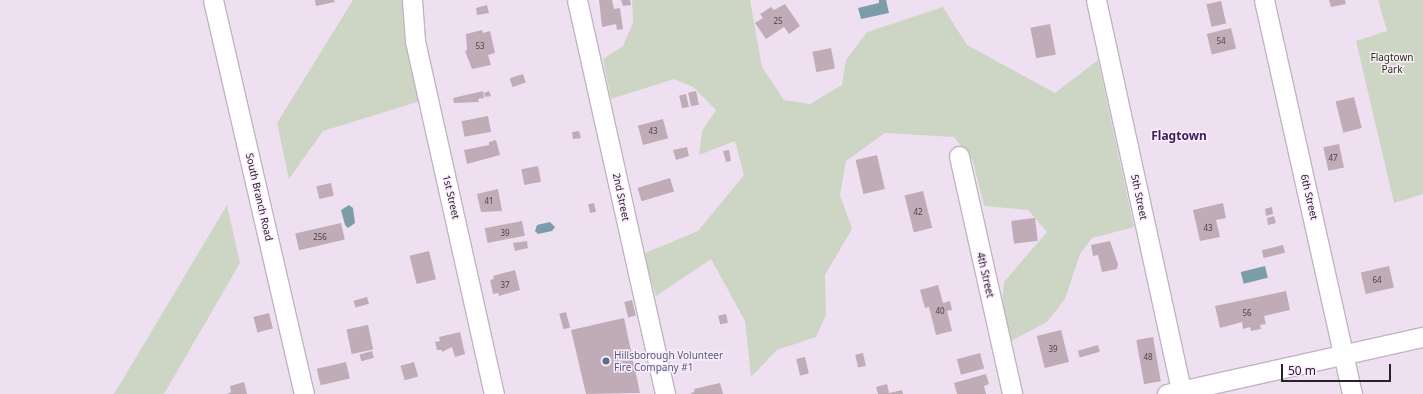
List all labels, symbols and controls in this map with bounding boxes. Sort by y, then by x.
house number: 25 [773,16,783,26]
house number: 54 [1216,36,1226,46]
house number: 53 [475,41,485,51]
park label: Flagtown Park [1370,51,1414,74]
house number: 43 [648,126,658,136]
district label: Flagtown [1151,129,1207,143]
street label: South Branch Road [243,152,275,242]
house number: 47 [1328,153,1338,163]
street label: 2nd Street [610,172,632,222]
street label: 5th Street [1128,173,1150,221]
street label: 6th Street [1298,173,1320,221]
street label: 1st Street [440,174,462,220]
house number: 41 [484,196,494,206]
house number: 42 [913,207,923,217]
house number: 43 [1203,223,1213,233]
house number: 39 [500,228,510,238]
house number: 256 [313,232,327,242]
street label: 4th Street [974,251,996,299]
house number: 64 [1372,275,1382,285]
house number: 37 [500,280,510,290]
house number: 40 [935,306,945,316]
house number: 56 [1242,308,1252,318]
house number: 39 [1048,344,1058,354]
place label: Hillsborough Volunteer Fire Company #1 [614,349,723,372]
house number: 48 [1143,352,1153,362]
marker: Hillsborough Volunteer Fire Company #1 [601,356,611,366]
scale bar [1283,356,1393,382]
text: 50 m [1288,362,1316,379]

